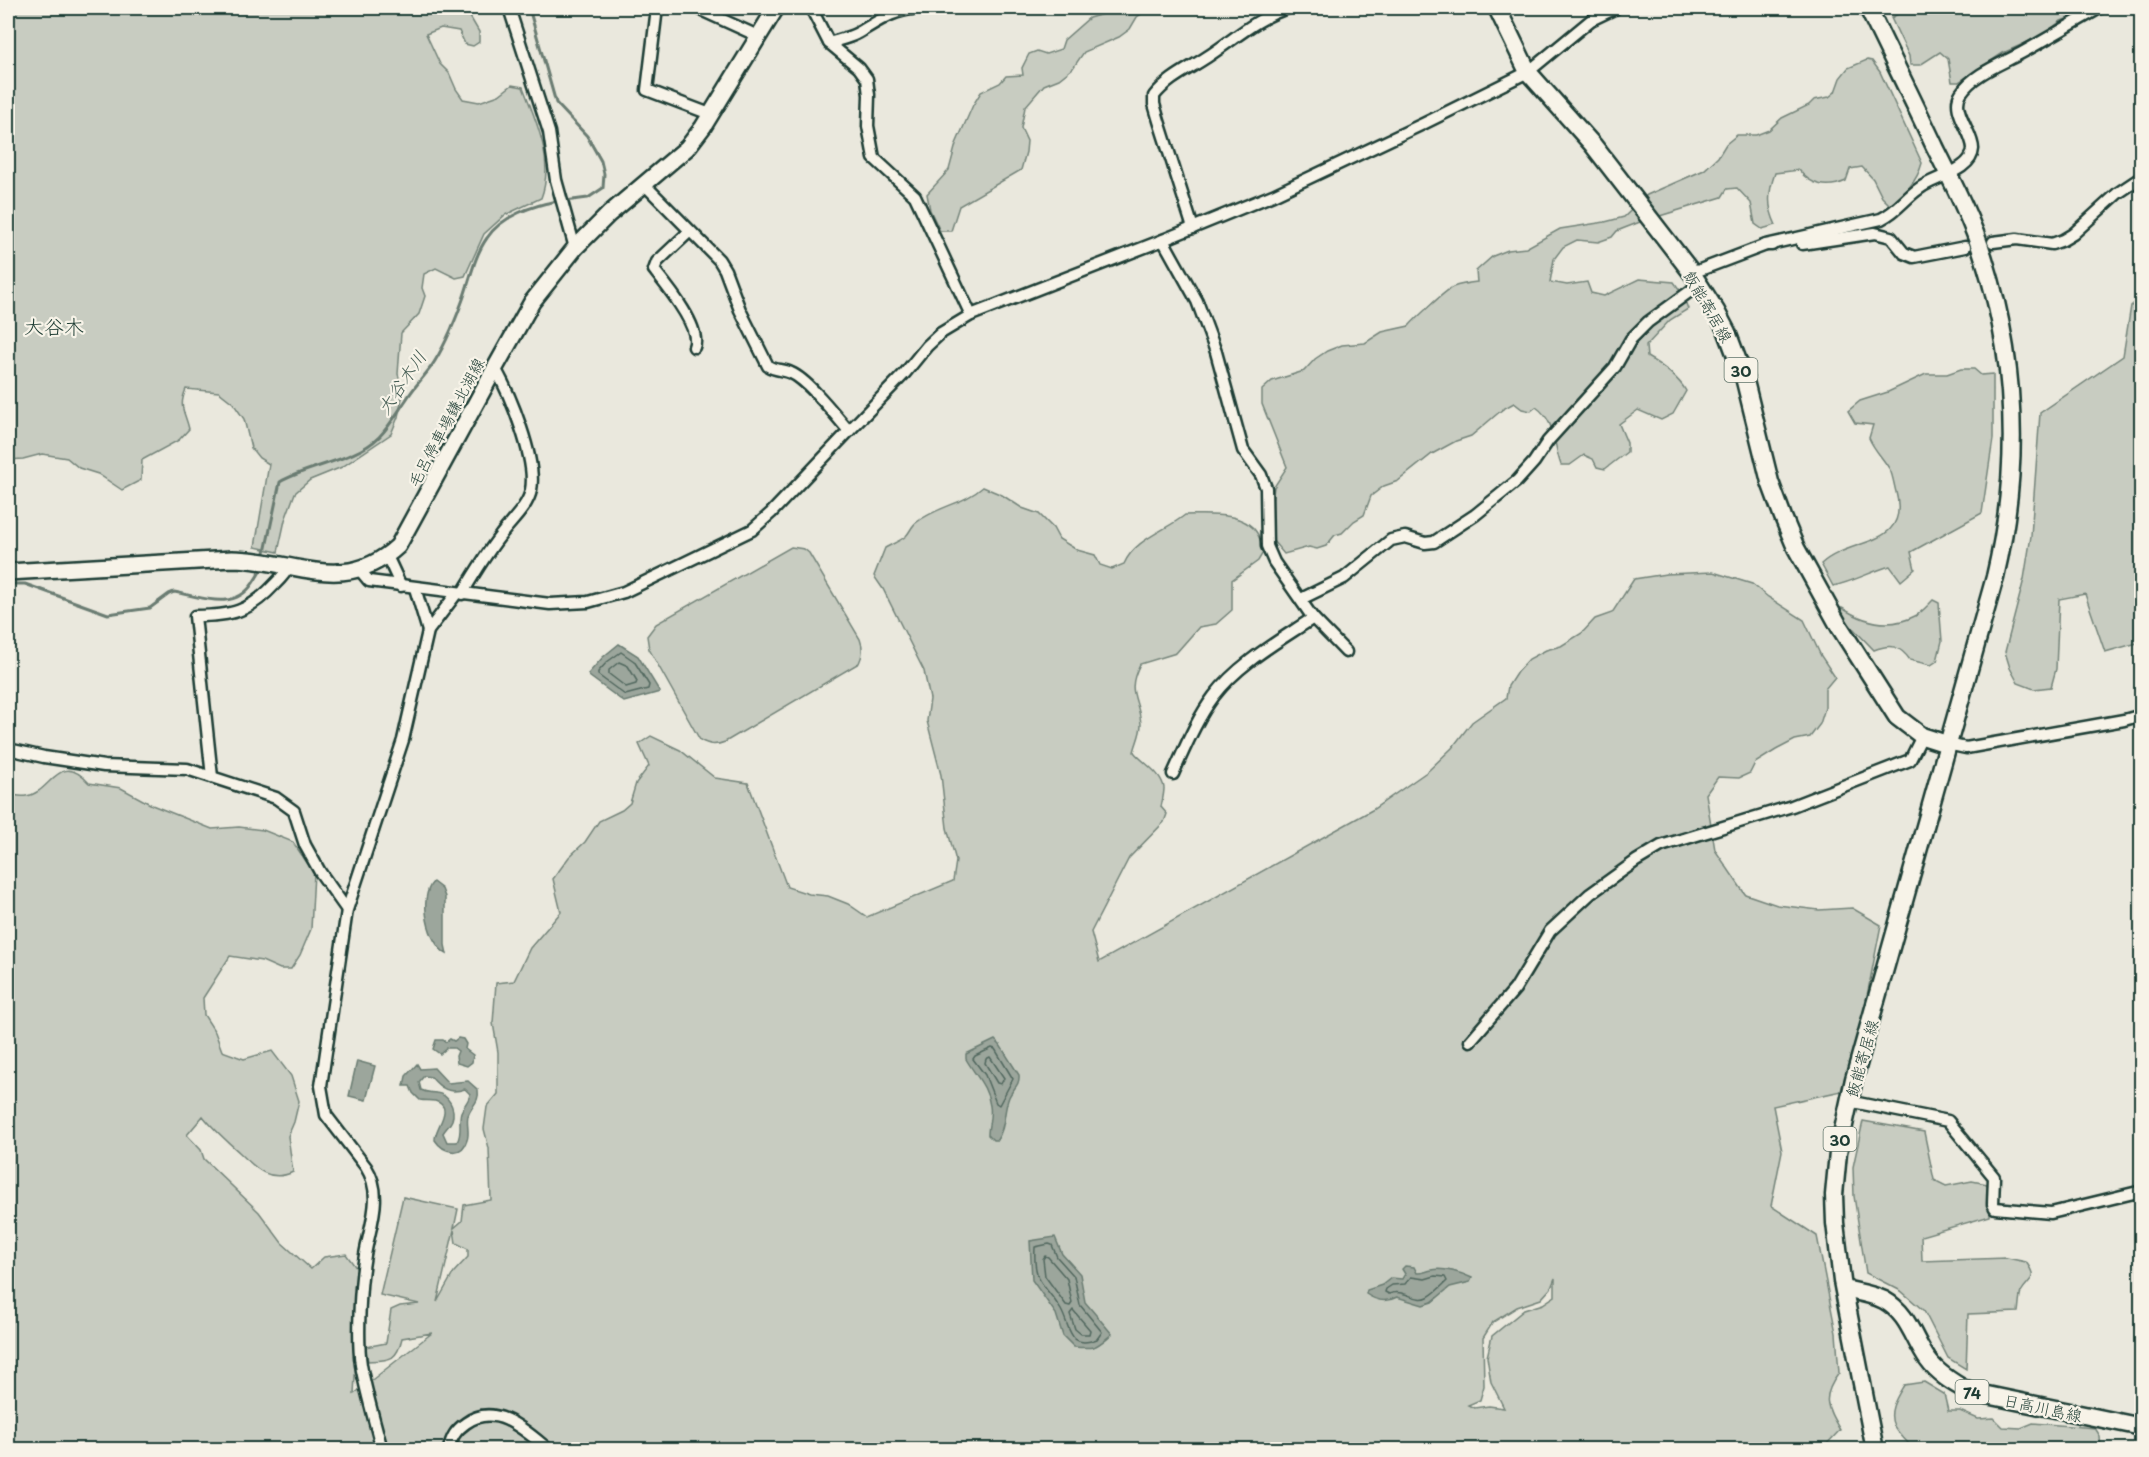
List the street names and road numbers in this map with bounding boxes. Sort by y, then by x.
street label: 飯能寄居線 [1679,265,1739,347]
street label: 毛呂停車場鎌北湖線 [401,353,489,491]
road number: 30 [1724,358,1758,382]
street label: 飯能寄居線 [1838,1016,1884,1100]
road number: 30 [1824,1127,1856,1151]
road number: 74 [1956,1380,1988,1404]
street label: 日高川島線 [2001,1387,2085,1427]

